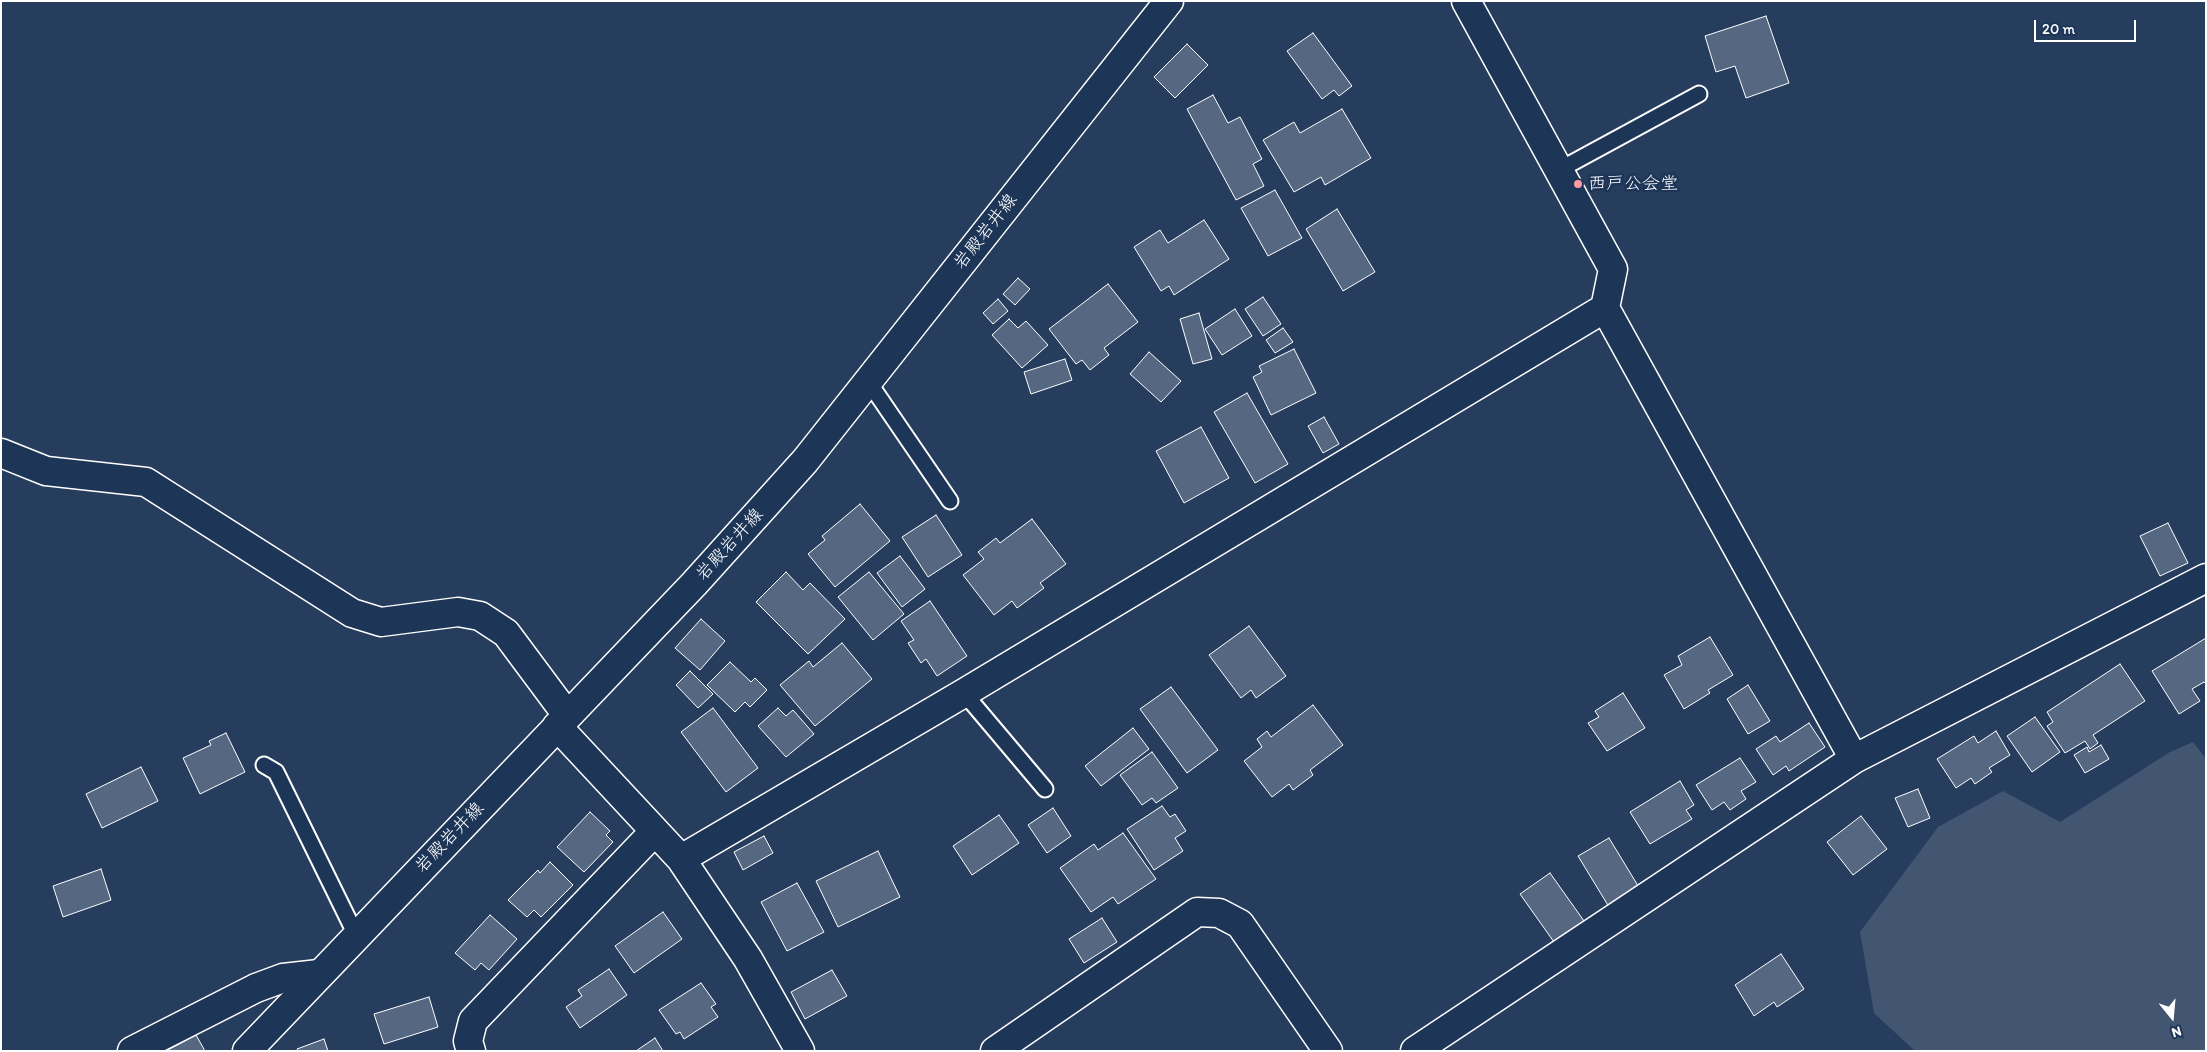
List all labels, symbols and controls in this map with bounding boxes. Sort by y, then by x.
scale bar [2037,10,2140,42]
text: 20 m [2042,20,2075,38]
place label: 西戸公会堂 [1588,173,1678,195]
marker: 西戸公会堂 [1572,178,1584,190]
street label: 岩殿岩井線 [950,190,1022,274]
street label: 岩殿岩井線 [692,504,768,586]
street label: 岩殿岩井線 [411,798,489,878]
north arrow [2147,992,2197,1042]
text: N [2170,1022,2184,1041]

